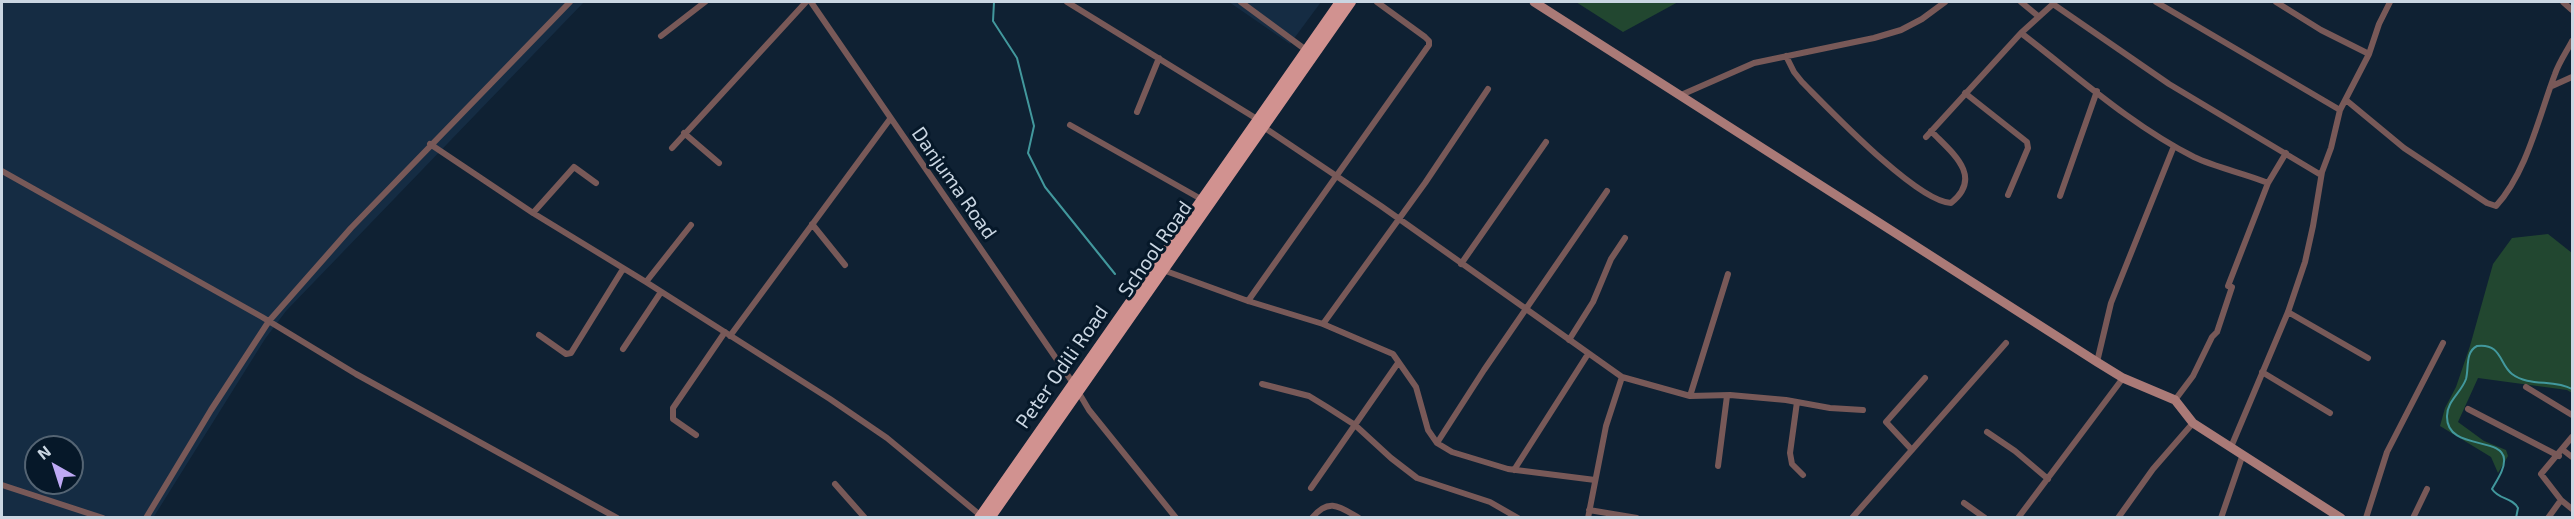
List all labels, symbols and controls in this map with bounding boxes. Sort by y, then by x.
street label: Danjuma Road [907,122,1001,244]
street label: School Road [1113,196,1197,302]
street label: Peter Odili Road [1011,301,1113,433]
north arrow [24,435,84,495]
text: N [33,441,54,463]

